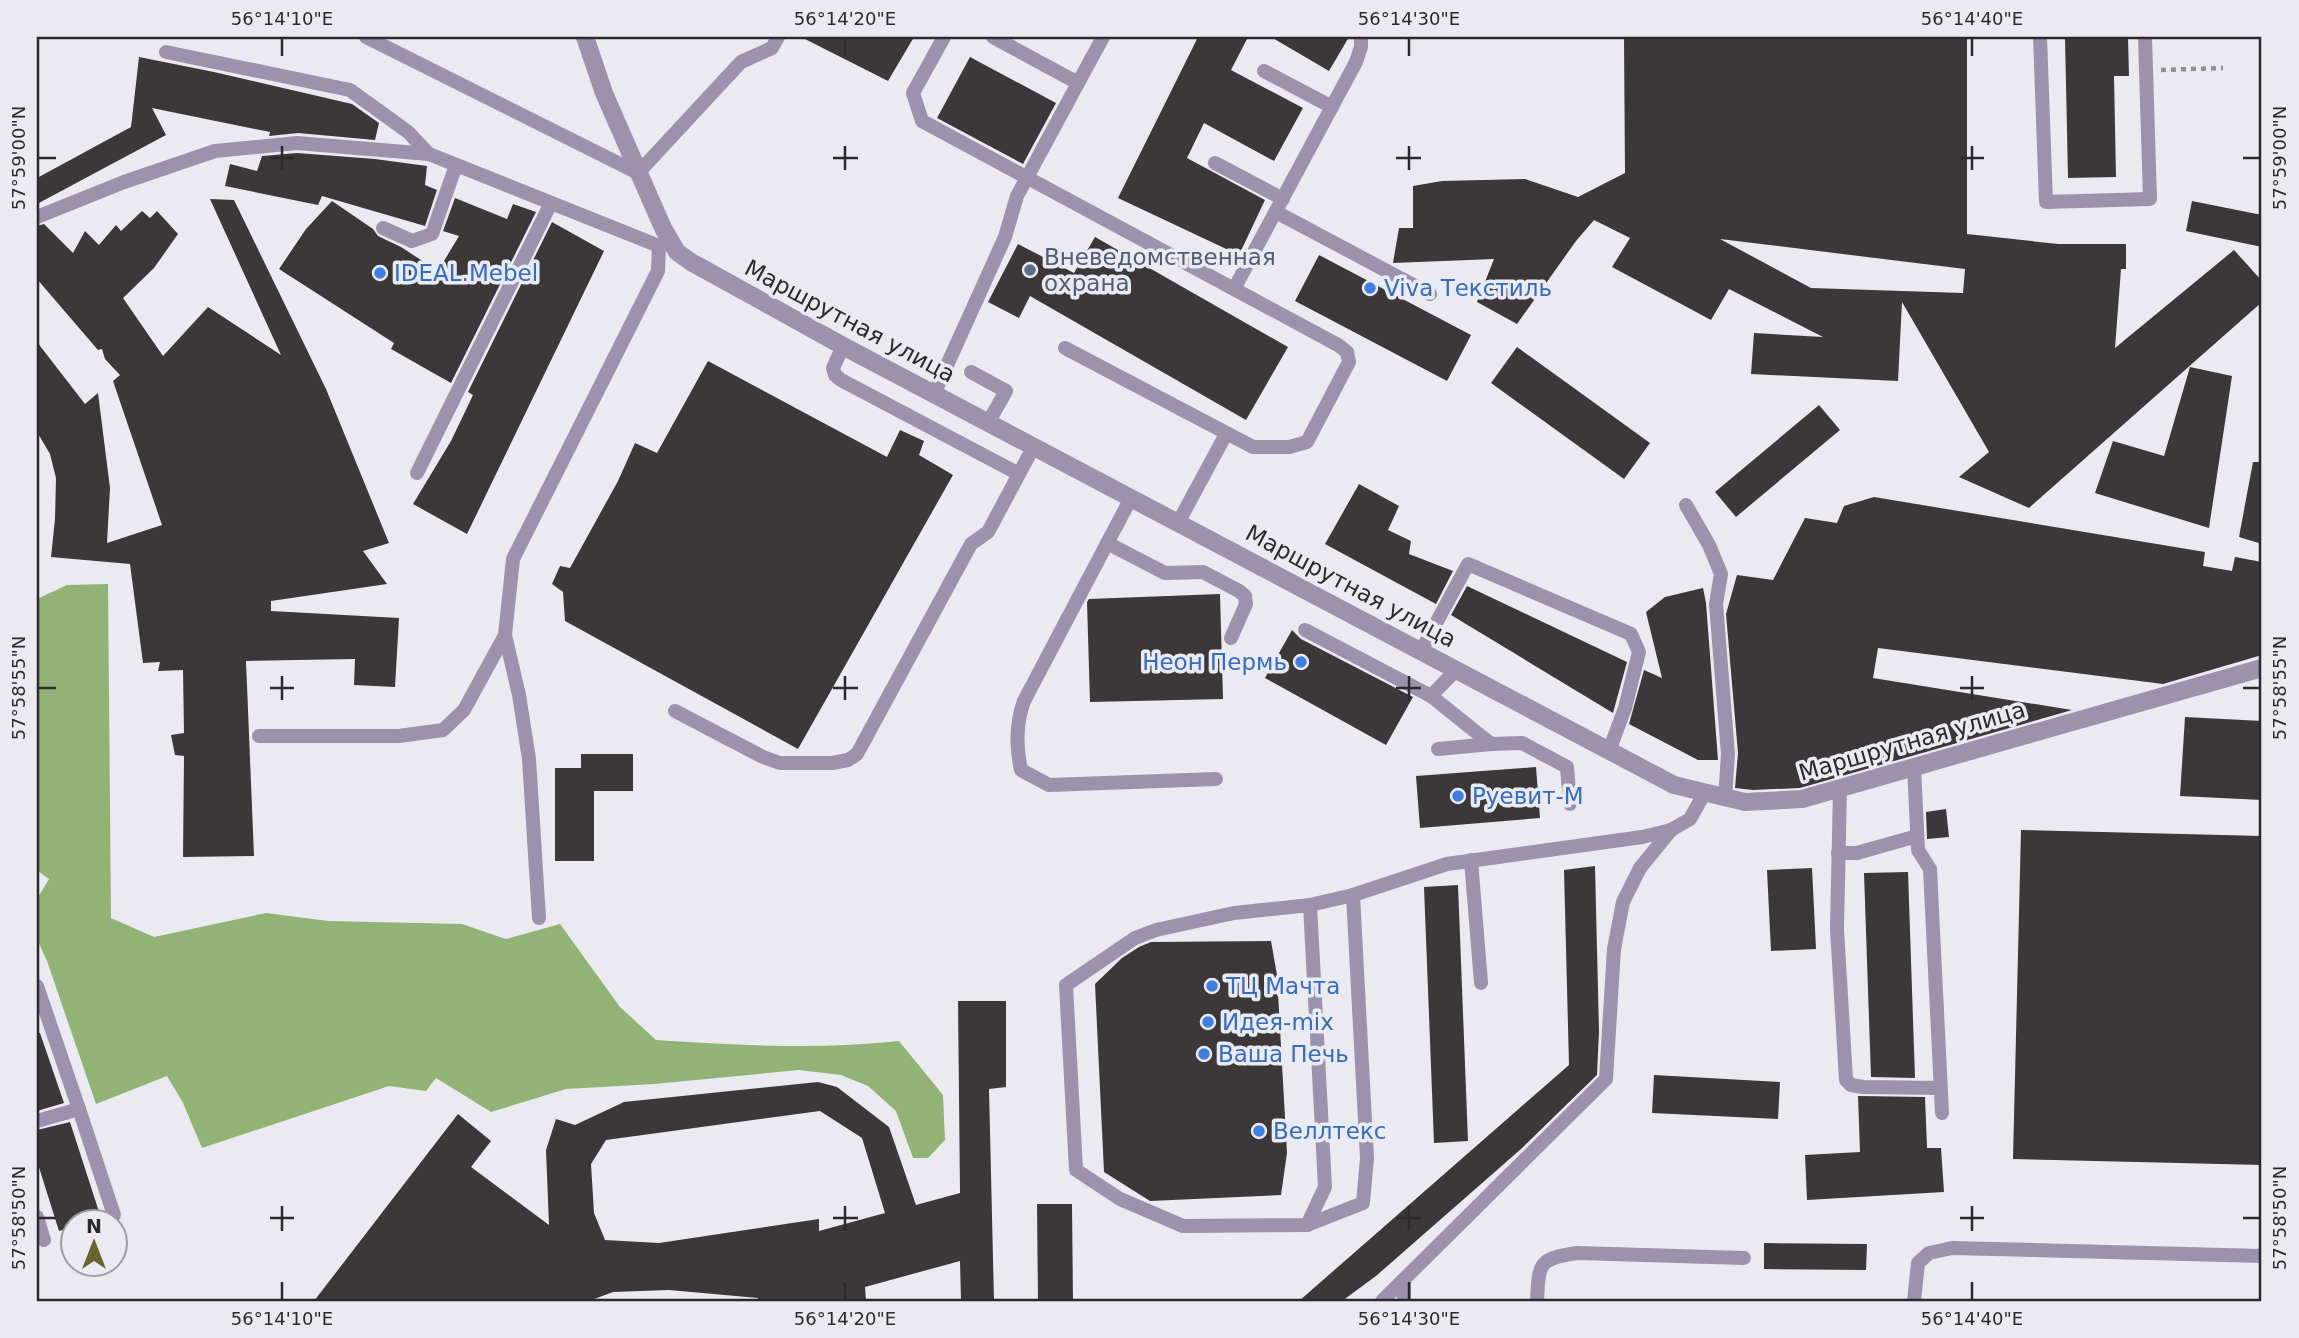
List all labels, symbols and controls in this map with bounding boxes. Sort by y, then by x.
text: 56°14'10"E [231,8,333,29]
text: 56°14'20"E [794,8,896,29]
text: 56°14'30"E [1358,8,1460,29]
text: 56°14'40"E [1921,8,2023,29]
text: 57°59'00"N [8,106,29,210]
text: 57°59'00"N [2269,106,2290,210]
place label: Вневедомственная охрана [1044,244,1276,296]
street label: Маршрутная улица [740,254,960,388]
place label: IDEAL.Mebel [394,260,538,286]
marker: Вневедомственная охрана [1022,262,1038,278]
marker: IDEAL.Mebel [372,265,388,281]
place label: Viva Текстиль [1384,275,1552,301]
marker: Viva Текстиль [1362,280,1378,296]
street label: Маршрутная улица [1241,519,1461,653]
text: 57°58'55"N [8,636,29,740]
text: 57°58'55"N [2269,636,2290,740]
place label: Неон Пермь [1142,649,1287,675]
marker: Неон Пермь [1293,654,1309,670]
street label: Маршрутная улица [1796,696,2028,786]
place label: Руевит-М [1472,783,1584,809]
marker: Руевит-М [1450,788,1466,804]
place label: ТЦ Мачта [1225,973,1340,999]
marker: ТЦ Мачта [1204,978,1220,994]
place label: Идея-mix [1222,1009,1334,1035]
marker: Идея-mix [1200,1014,1216,1030]
place label: Ваша Печь [1218,1041,1349,1067]
marker: Ваша Печь [1196,1046,1212,1062]
place label: Веллтекс [1273,1118,1386,1144]
marker: Веллтекс [1251,1123,1267,1139]
text: 57°58'50"N [8,1166,29,1270]
text: 57°58'50"N [2269,1166,2290,1270]
north arrow [60,1208,130,1278]
text: N [86,1215,102,1237]
text: 56°14'10"E [231,1308,333,1329]
text: 56°14'20"E [794,1308,896,1329]
text: 56°14'30"E [1358,1308,1460,1329]
text: 56°14'40"E [1921,1308,2023,1329]

